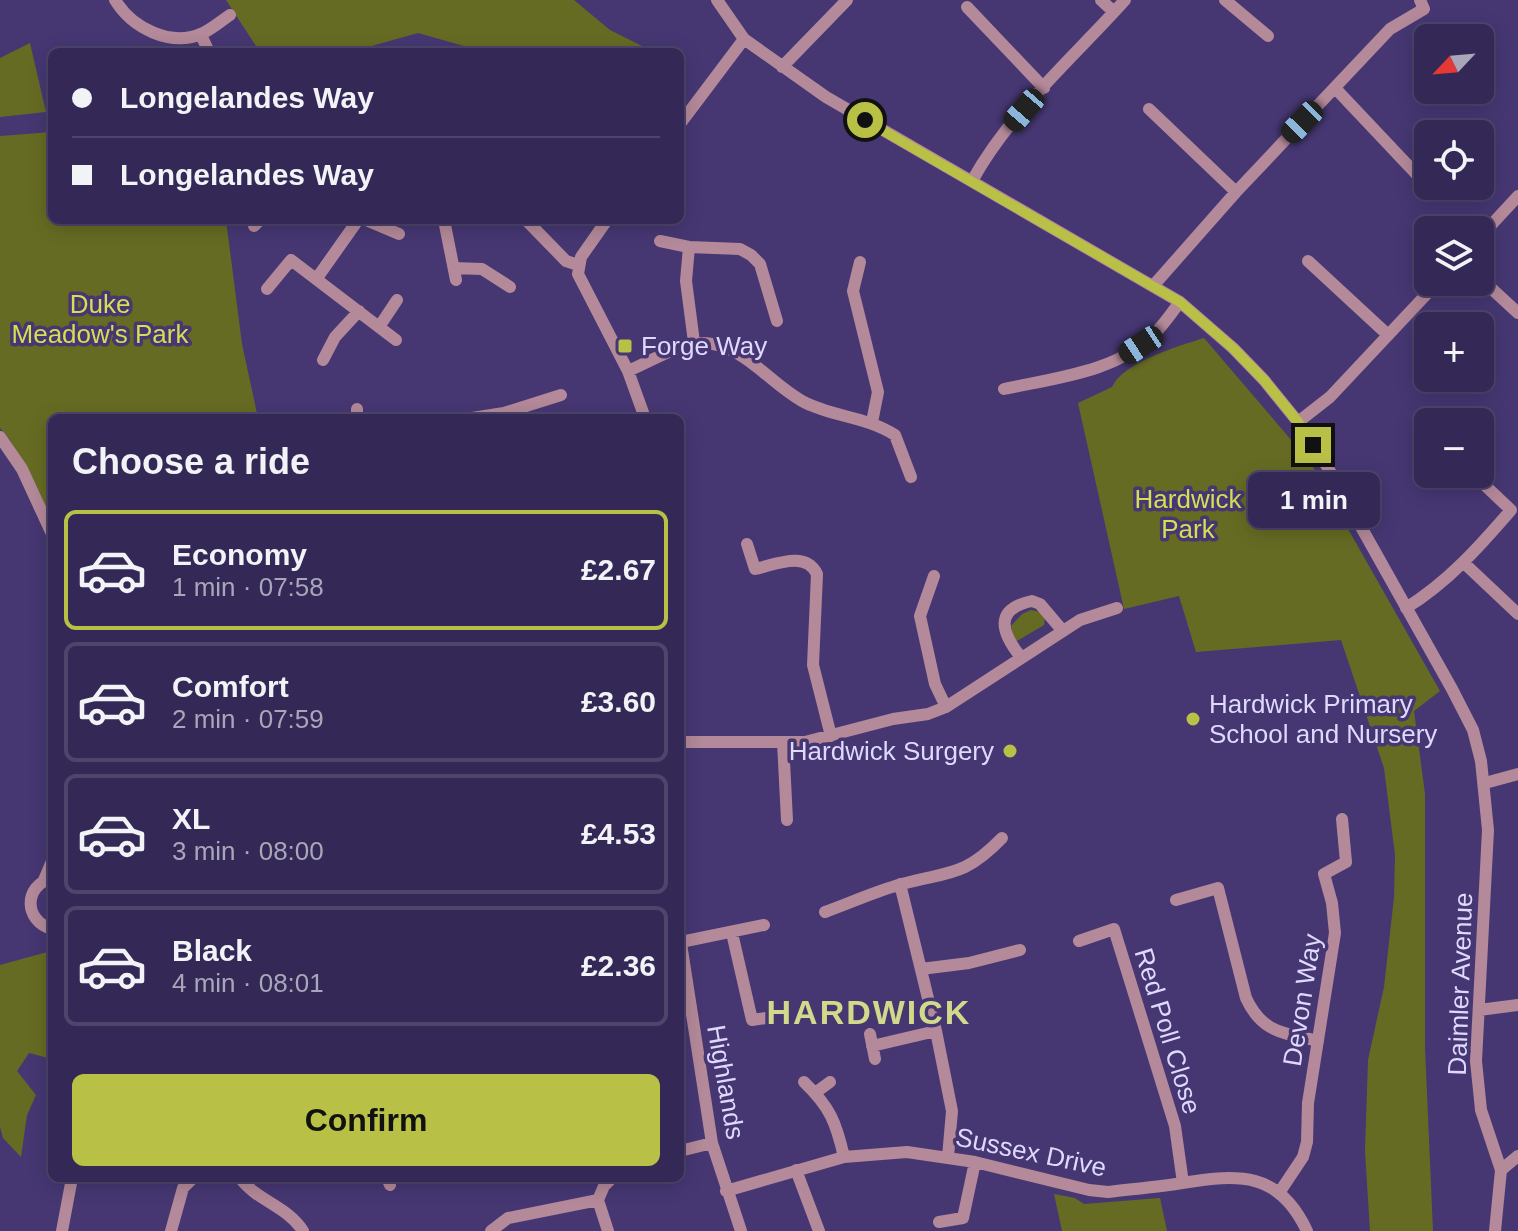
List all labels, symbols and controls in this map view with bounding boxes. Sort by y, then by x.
north arrow [1414,24,1494,104]
map controls [1414,24,1494,488]
text: Longelandes Way [120,81,374,114]
car [999,84,1049,136]
car [1277,96,1327,148]
route start [847,102,883,138]
button: locate [1414,120,1494,200]
text: Longelandes Way [120,158,374,191]
button: layers [1414,216,1494,296]
park label: Duke Meadow's Park [12,289,189,349]
button: + [1414,312,1494,392]
car [1114,322,1168,368]
place label: Forge Way [641,331,767,361]
marker: Forge Way [616,337,634,355]
button: − [1414,408,1494,488]
route end [1295,427,1331,463]
text: Choose a ride [72,441,310,482]
callout: 1 min [1247,473,1379,529]
park label: Hardwick Park [1135,484,1242,544]
text: 1 min [1280,485,1348,515]
icon: car [76,534,148,606]
text: Economy [172,538,307,571]
text: £2.67 [581,553,656,586]
text: 1 min · 07:58 [172,572,324,602]
icon: car [76,666,148,738]
text: Comfort [172,670,289,703]
text: £3.60 [581,685,656,718]
place label: Hardwick Primary School and Nursery [1209,689,1437,749]
text: 2 min · 07:59 [172,704,324,734]
marker: Hardwick Primary School and Nursery [1184,710,1202,728]
place label: Hardwick Surgery [789,736,994,766]
marker: Hardwick Surgery [1001,742,1019,760]
icon: car [76,798,148,870]
text: XL [172,802,210,835]
text: £4.53 [581,817,656,850]
text: 3 min · 08:00 [172,836,324,866]
street label: Daimler Avenue [1442,892,1478,1076]
icon: car [76,930,148,1002]
street label: Devon Way [1277,932,1327,1068]
text: Black [172,934,252,967]
street label: Red Poll Close [1129,944,1207,1118]
text: £2.36 [581,949,656,982]
text: 4 min · 08:01 [172,968,324,998]
district label: HARDWICK [767,993,971,1031]
street label: Highlands [701,1022,751,1142]
button: Confirm [72,1074,660,1166]
street label: Sussex Drive [953,1121,1109,1183]

